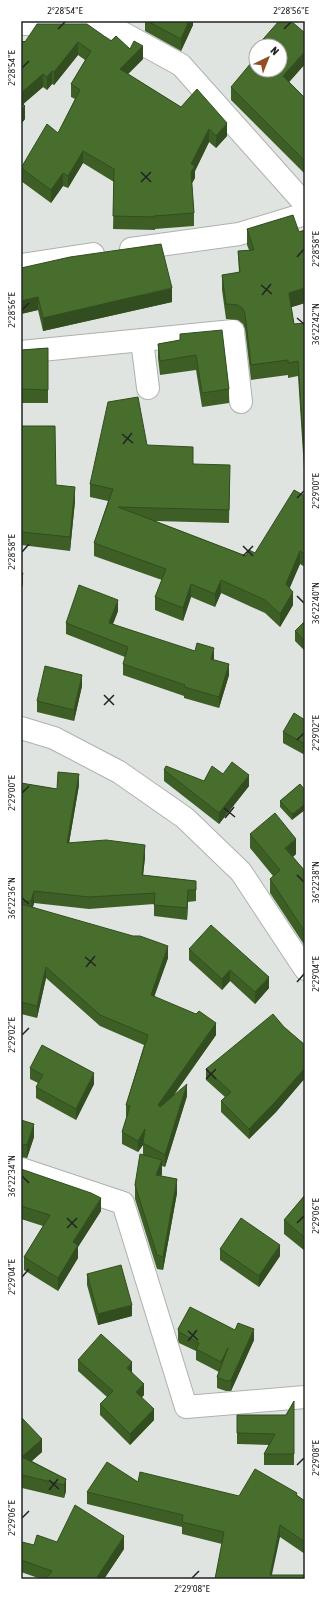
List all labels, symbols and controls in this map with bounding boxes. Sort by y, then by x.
text: 2°28'54"E [47,5,83,16]
text: 2°28'56"E [273,5,309,16]
north arrow [248,38,288,78]
text: N [268,44,281,57]
text: 2°28'54"E [6,50,17,86]
text: 2°28'58"E [310,231,321,267]
text: 2°28'56"E [6,292,17,328]
text: 36°22'42"N [310,303,321,345]
text: 2°29'00"E [310,473,321,509]
text: 2°28'58"E [6,534,17,570]
text: 36°22'40"N [310,582,321,624]
text: 2°29'02"E [310,715,321,751]
text: 2°29'00"E [6,775,17,811]
text: 36°22'38"N [310,861,321,903]
text: 36°22'36"N [6,877,17,919]
text: 2°29'04"E [310,956,321,992]
text: 2°29'02"E [6,1017,17,1053]
text: 36°22'34"N [6,1155,17,1197]
text: 2°29'06"E [310,1198,321,1234]
text: 2°29'04"E [6,1259,17,1295]
text: 2°29'08"E [310,1440,321,1476]
text: 2°29'06"E [6,1500,17,1536]
text: 2°29'08"E [174,1583,210,1594]

